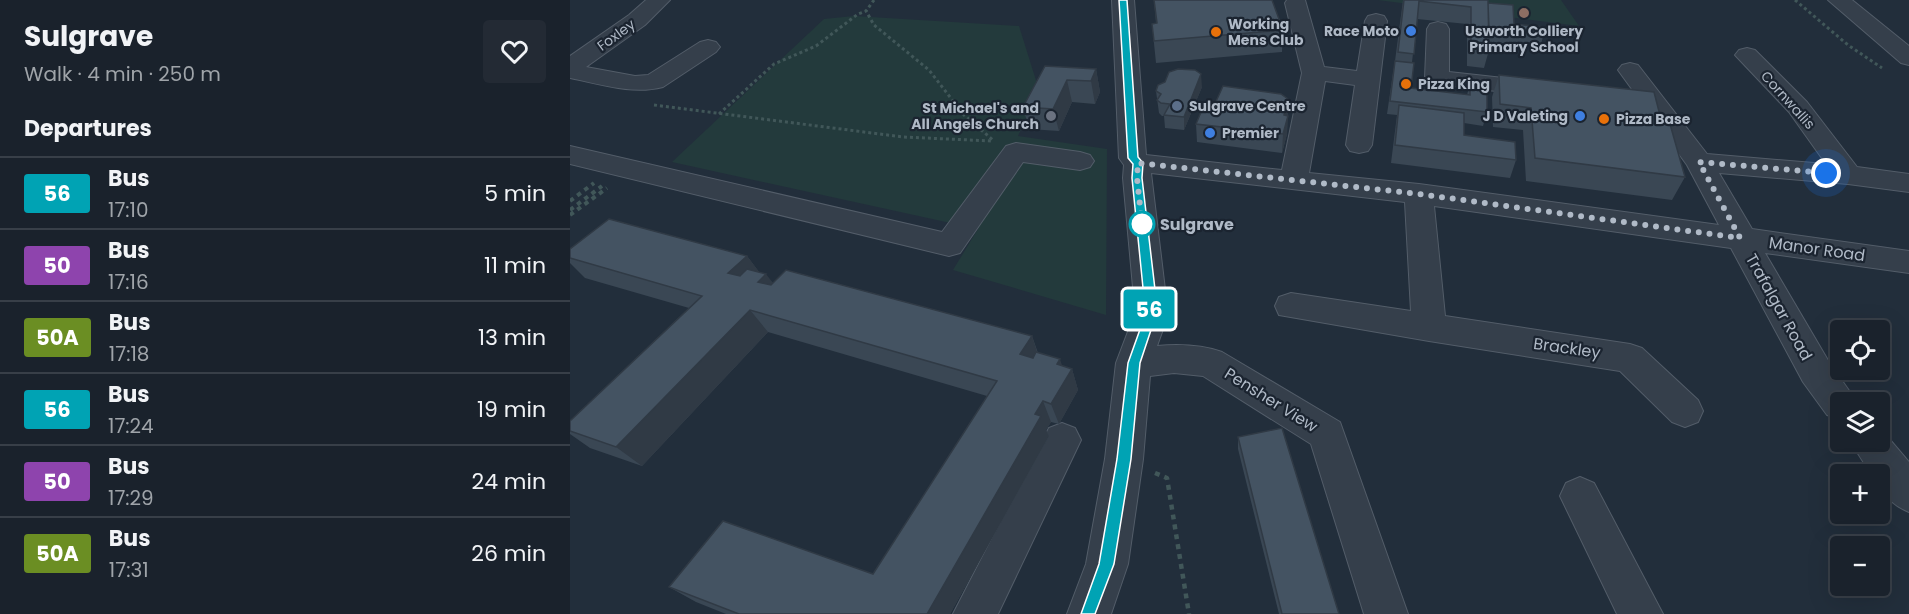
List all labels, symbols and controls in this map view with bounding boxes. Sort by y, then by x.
marker: Usworth Colliery Primary School [1517,6,1531,20]
street label: Foxley [593,14,639,56]
place label: Working Mens Club [1228,14,1304,50]
text: Sulgrave [24,17,153,56]
button: heart [483,20,546,83]
place label: Race Moto [1324,21,1399,41]
place label: Usworth Colliery Primary School [1465,21,1583,57]
marker: Race Moto [1404,24,1418,38]
marker: Working Mens Club [1209,25,1223,39]
text: Walk · 4 min · 250 m [24,60,221,88]
street label: Cornwallis [1756,66,1820,134]
place label: Pizza King [1418,74,1490,94]
marker: Pizza King [1399,77,1413,91]
place label: Sulgrave Centre [1189,96,1306,116]
place label: St Michael's and All Angels Church [911,98,1039,134]
marker: Sulgrave Centre [1170,99,1184,113]
place label: J D Valeting [1483,106,1568,126]
marker: St Michael's and All Angels Church [1044,109,1058,123]
marker: J D Valeting [1573,109,1587,123]
place label: Pizza Base [1616,109,1691,129]
marker: Pizza Base [1597,112,1611,126]
text: Departures [24,113,152,144]
place label: Premier [1222,123,1279,143]
marker: Premier [1203,126,1217,140]
your location [1811,158,1841,188]
text: Bus [108,163,150,194]
text: 5 min [484,178,546,209]
text: 56 [43,179,71,208]
text: 17:10 [108,196,149,224]
marker: Sulgrave [1129,211,1155,237]
place label: Sulgrave [1160,213,1234,236]
street label: Manor Road [1767,231,1867,267]
text: Bus [108,235,150,266]
street label: Trafalgar Road [1740,249,1818,365]
text: 11 min [484,250,546,281]
text: 50 [43,251,71,280]
text: 17:16 [108,268,149,296]
line badge: 56 [1122,290,1176,328]
text: 56 [1135,295,1163,324]
text: Bus [109,307,150,338]
map controls [1830,320,1890,596]
button: locate [1830,320,1890,380]
text: 13 min [478,322,546,353]
text: 50A [36,323,79,352]
street label: Brackley [1532,332,1602,364]
text: 17:18 [109,340,149,368]
street label: Pensher View [1220,362,1322,438]
text: Bus [108,379,150,410]
button: layers [1830,392,1890,452]
text: 19 min [477,394,546,425]
text: 56 [43,395,71,424]
text: 17:24 [108,412,154,440]
text: Bus [108,451,150,482]
button: + [1830,464,1890,524]
text: 24 min [471,466,546,497]
text: 50 [43,467,71,496]
text: 17:29 [108,484,154,512]
text: Bus [109,523,150,554]
button: − [1830,536,1890,596]
text: 26 min [471,538,546,569]
text: 50A [36,539,79,568]
text: 17:31 [109,556,149,584]

